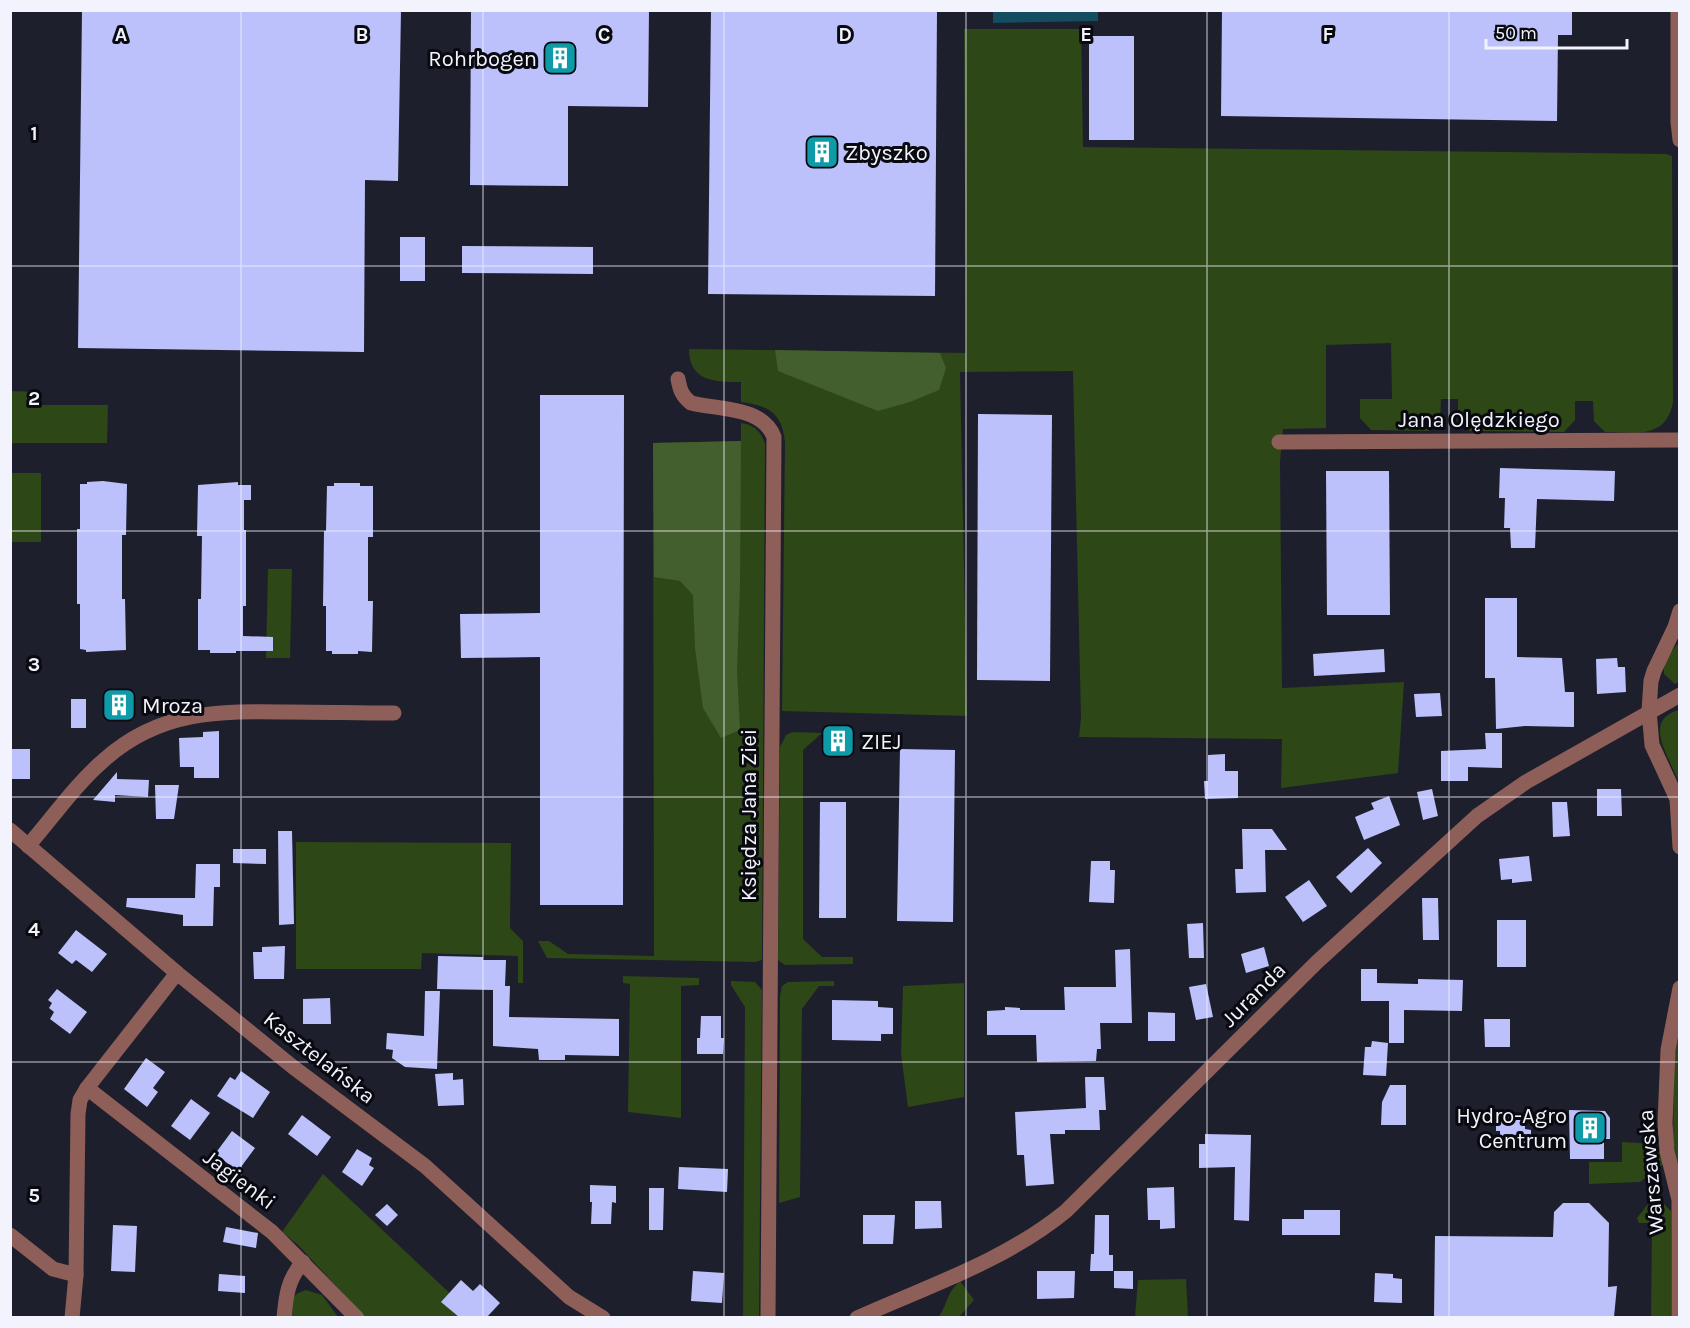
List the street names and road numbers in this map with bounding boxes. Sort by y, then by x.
street label: Jana Olędzkiego [1398,407,1560,433]
street label: Księdza Jana Ziei [736,729,762,901]
street label: Juranda [1216,957,1291,1032]
street label: Kasztelańska [258,1006,380,1109]
street label: Warszawska [1633,1108,1669,1235]
street label: Jagienki [198,1144,281,1215]

